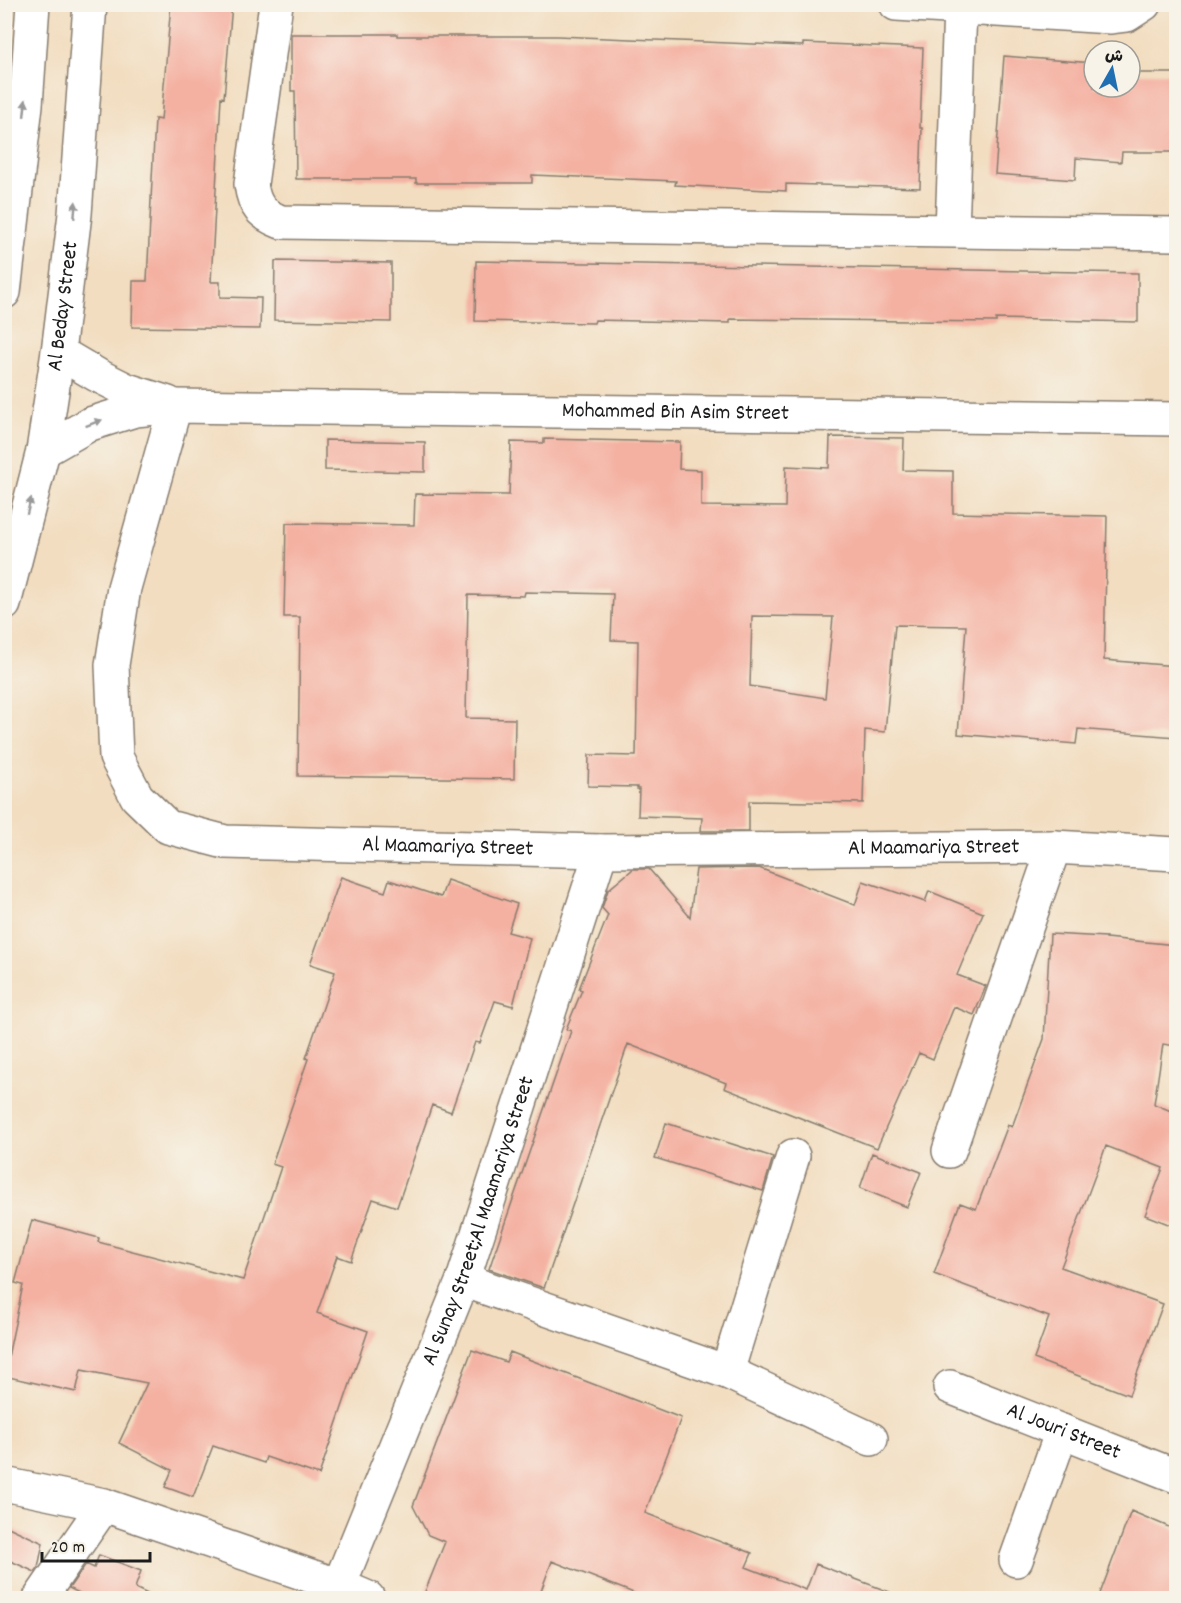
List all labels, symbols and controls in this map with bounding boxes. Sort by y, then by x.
north arrow [1082,39,1142,99]
text: ش [1103,44,1124,69]
one-way arrow [20,99,30,118]
one-way arrow [70,200,80,219]
street label: Al Beday Street [40,240,87,373]
street label: Mohammed Bin Asim Street [562,396,789,429]
one-way arrow [85,418,103,428]
one-way arrow [24,497,34,515]
street label: Al Maamariya Street [362,830,534,865]
street label: Al Maamariya Street [848,832,1019,864]
street label: Al Sunay Street;Al Maamariya Street [414,1073,543,1370]
street label: Al Jouri Street [1002,1395,1125,1468]
scale bar [42,1525,150,1563]
text: 20 m [51,1536,85,1561]

